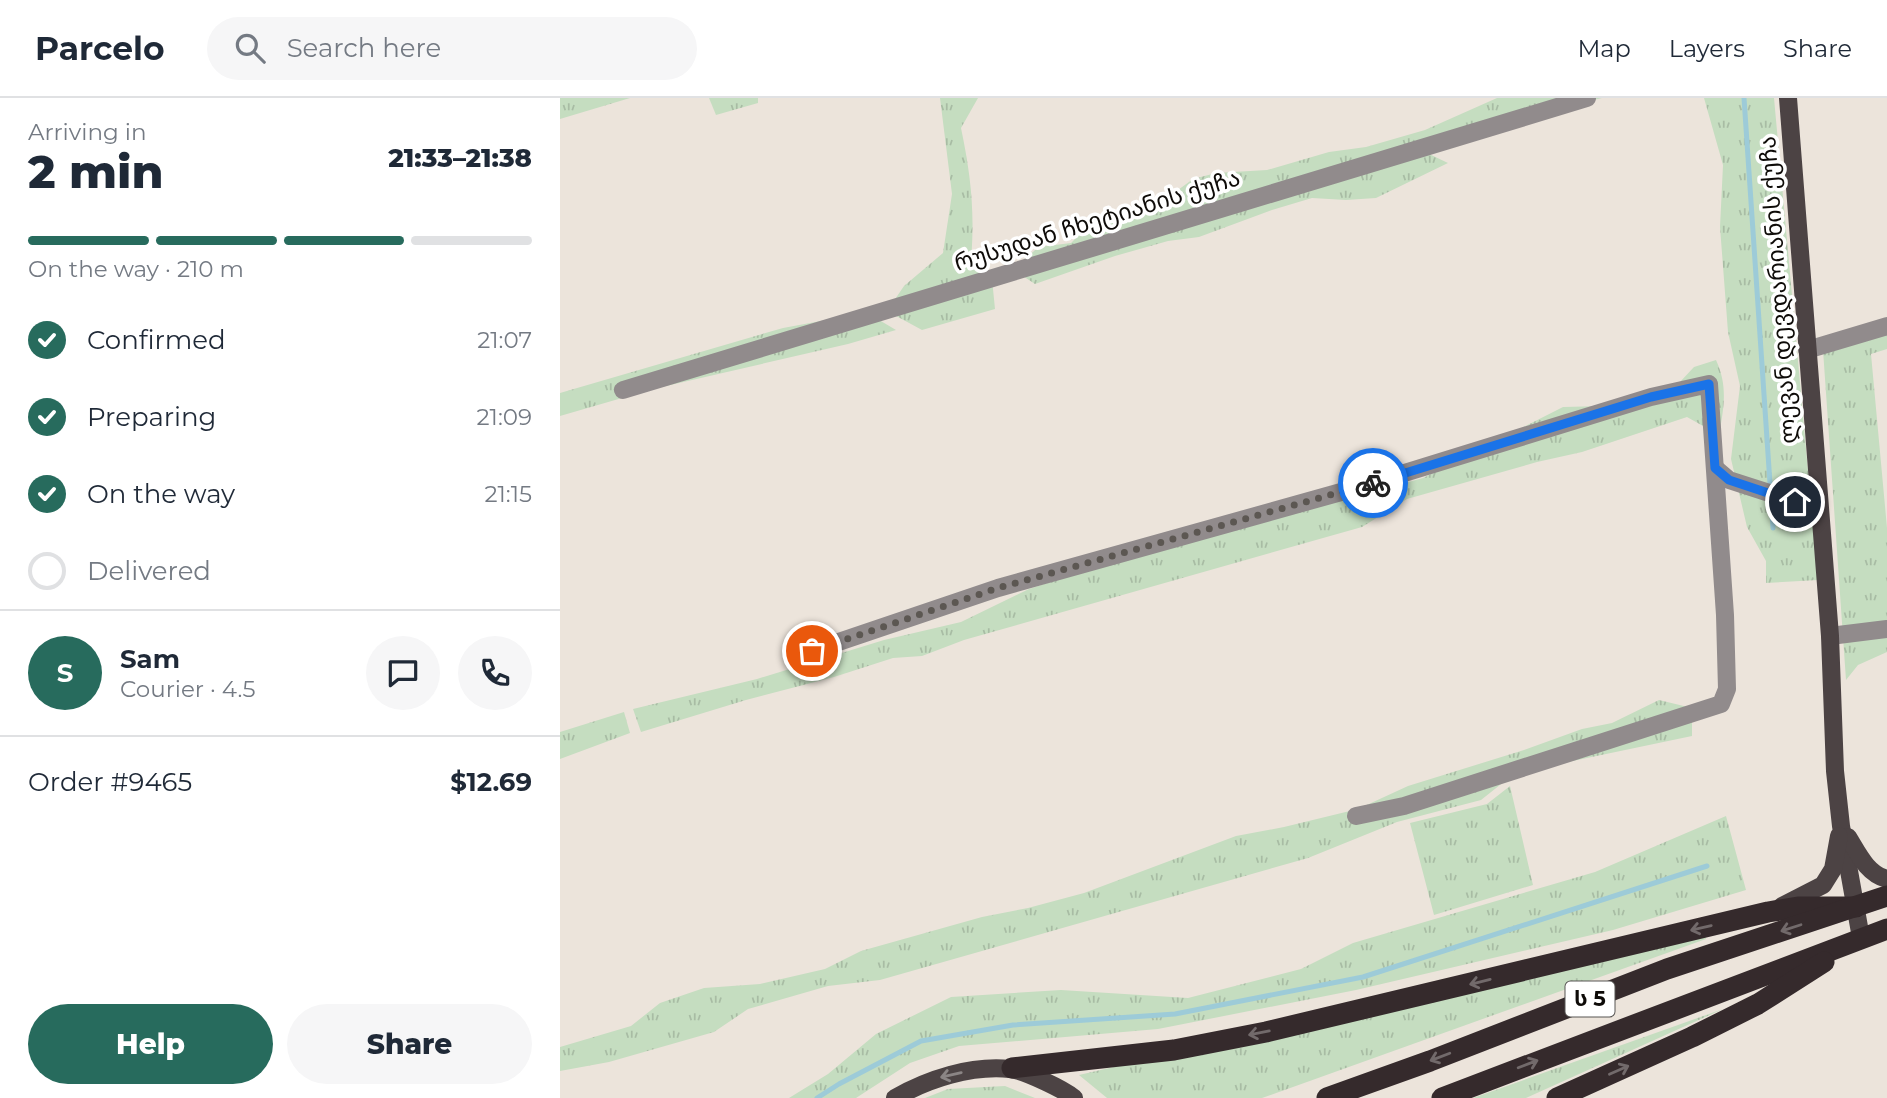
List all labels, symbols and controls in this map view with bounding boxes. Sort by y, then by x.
search box [207,17,697,80]
text: Parcelo [35,28,165,68]
icon: search [231,29,269,67]
text: Search here [287,32,441,64]
text: Map [1577,34,1631,63]
text: Layers [1669,34,1745,63]
text: Share [1783,34,1852,63]
text: Arriving in [28,118,147,146]
street label: ლევან დევდარიანის ქუჩა [1753,135,1803,445]
text: 21:33–21:38 [388,142,532,174]
text: 2 min [28,143,163,200]
street label: რუსუდან ჩხეტიანის ქუჩა [951,163,1243,277]
text: On the way · 210 m [28,255,244,283]
icon: check [28,321,66,359]
text: Confirmed [87,324,226,356]
text: 21:07 [477,326,532,354]
icon: check [28,398,66,436]
text: Preparing [87,401,216,433]
text: 21:09 [477,403,532,431]
courier [1338,448,1408,518]
icon: bike [1354,464,1392,502]
pin [1765,472,1825,532]
icon: check [28,475,66,513]
text: On the way [87,478,235,510]
text: 21:15 [484,480,532,508]
icon: home [1776,483,1814,521]
text: Delivered [87,555,211,587]
pin [782,621,842,681]
icon: bag [793,632,831,670]
button: chat [366,636,440,710]
button: phone [458,636,532,710]
text: Sam [120,643,180,675]
text: S [57,657,73,689]
text: Courier · 4.5 [120,675,255,703]
text: Order #9465 [28,766,192,798]
text: $12.69 [450,766,532,798]
one-way arrow [1691,922,1713,935]
one-way arrow [1781,923,1803,935]
one-way arrow [1469,976,1492,989]
road number: ს 5 [1566,982,1614,1016]
button: Help [28,1004,273,1084]
button: Share [287,1004,532,1084]
one-way arrow [1248,1027,1271,1041]
one-way arrow [1429,1052,1451,1064]
one-way arrow [1517,1057,1539,1070]
one-way arrow [1608,1063,1629,1076]
one-way arrow [940,1069,963,1083]

